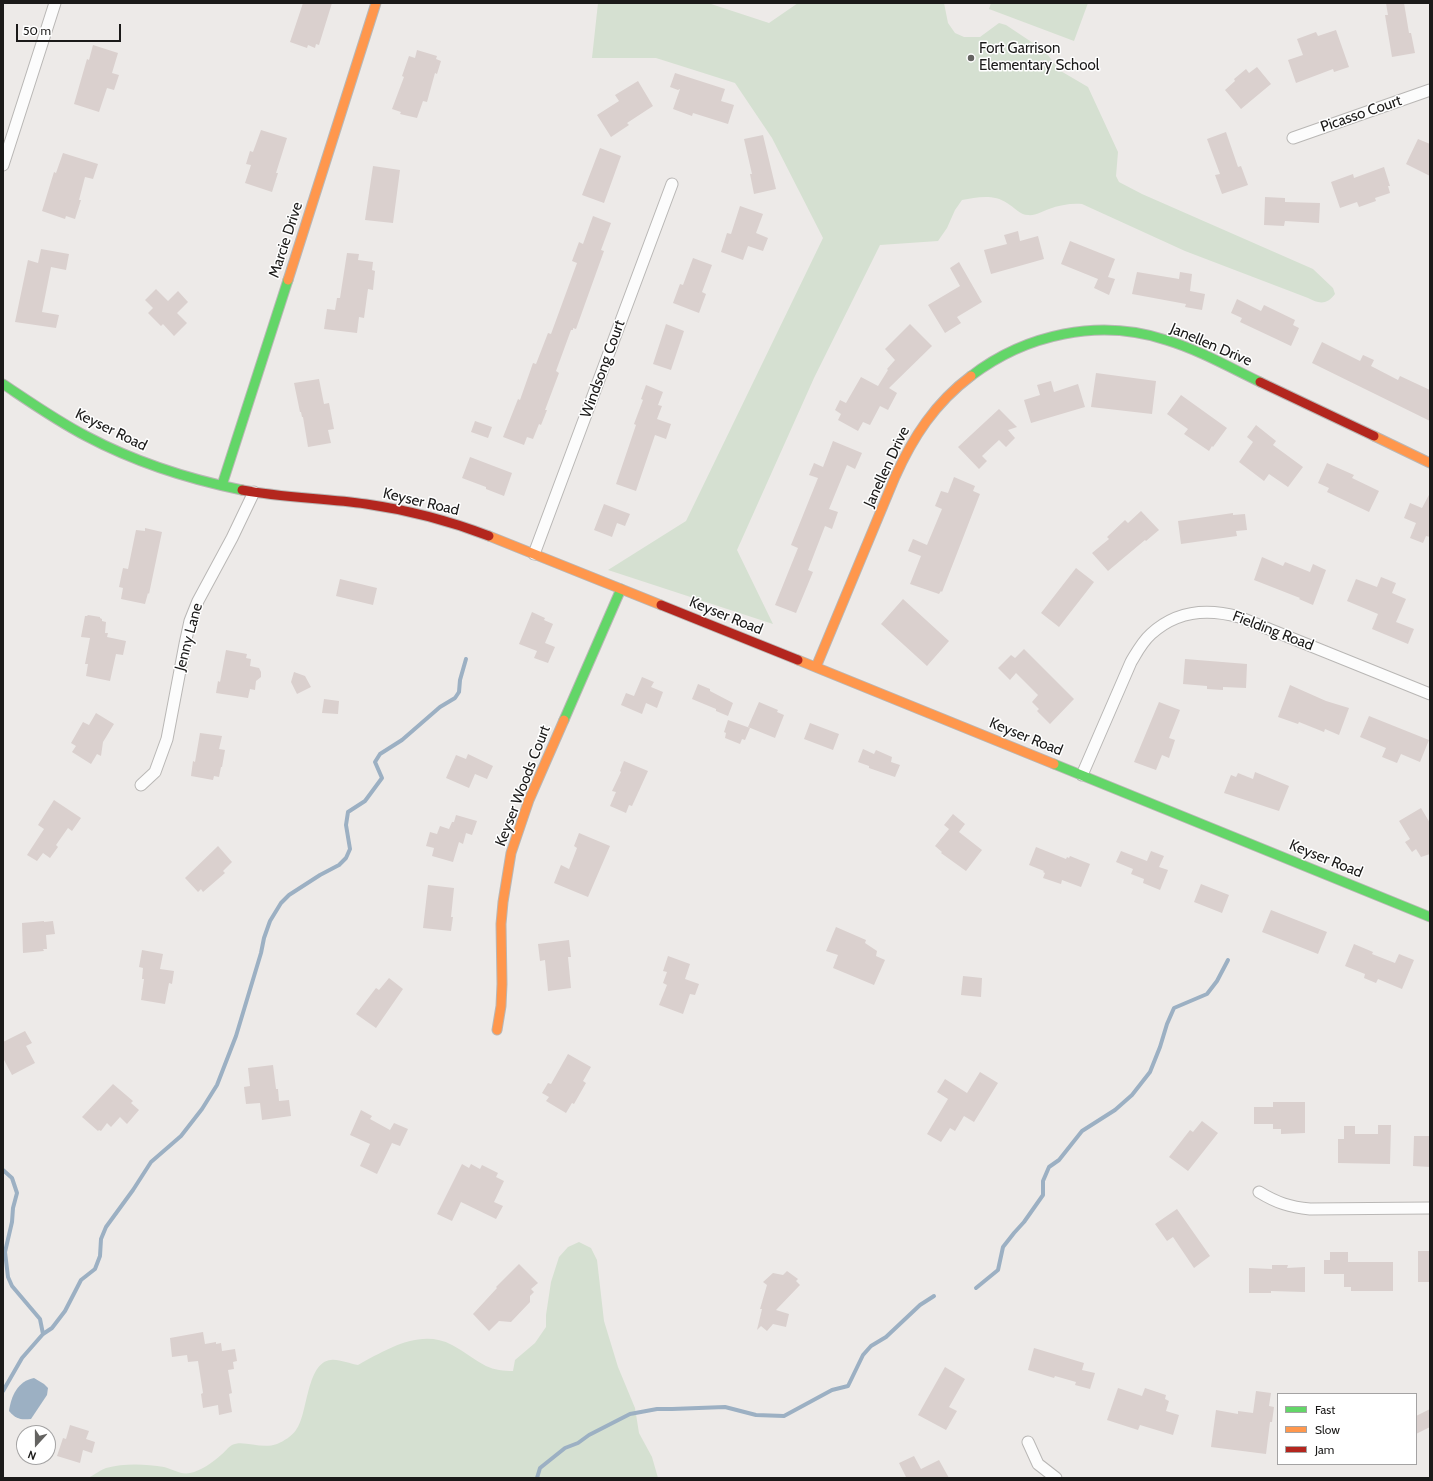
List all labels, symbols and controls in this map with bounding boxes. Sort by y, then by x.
scale bar [18,16,123,42]
text: 50 m [23,23,51,38]
place label: Fort Garrison Elementary School [979,40,1099,75]
marker: Fort Garrison Elementary School [966,53,976,63]
street label: Picasso Court [1318,92,1404,136]
street label: Marcie Drive [265,200,307,280]
street label: Windsong Court [577,318,629,420]
street label: Janellen Drive [1167,320,1255,370]
street label: Keyser Road [72,405,150,455]
street label: Janellen Drive [860,424,914,510]
street label: Keyser Road [381,484,461,520]
street label: Keyser Road [687,593,765,639]
street label: Jenny Lane [171,601,207,673]
street label: Fielding Road [1230,607,1316,655]
street label: Keyser Road [987,714,1065,760]
street label: Keyser Woods Court [492,723,554,849]
street label: Keyser Road [1287,836,1365,882]
legend [1277,1393,1417,1465]
text: Fast [1315,1402,1335,1417]
text: Slow [1315,1422,1340,1437]
north arrow [16,1425,56,1465]
text: Jam [1315,1442,1334,1457]
text: N [26,1447,38,1463]

